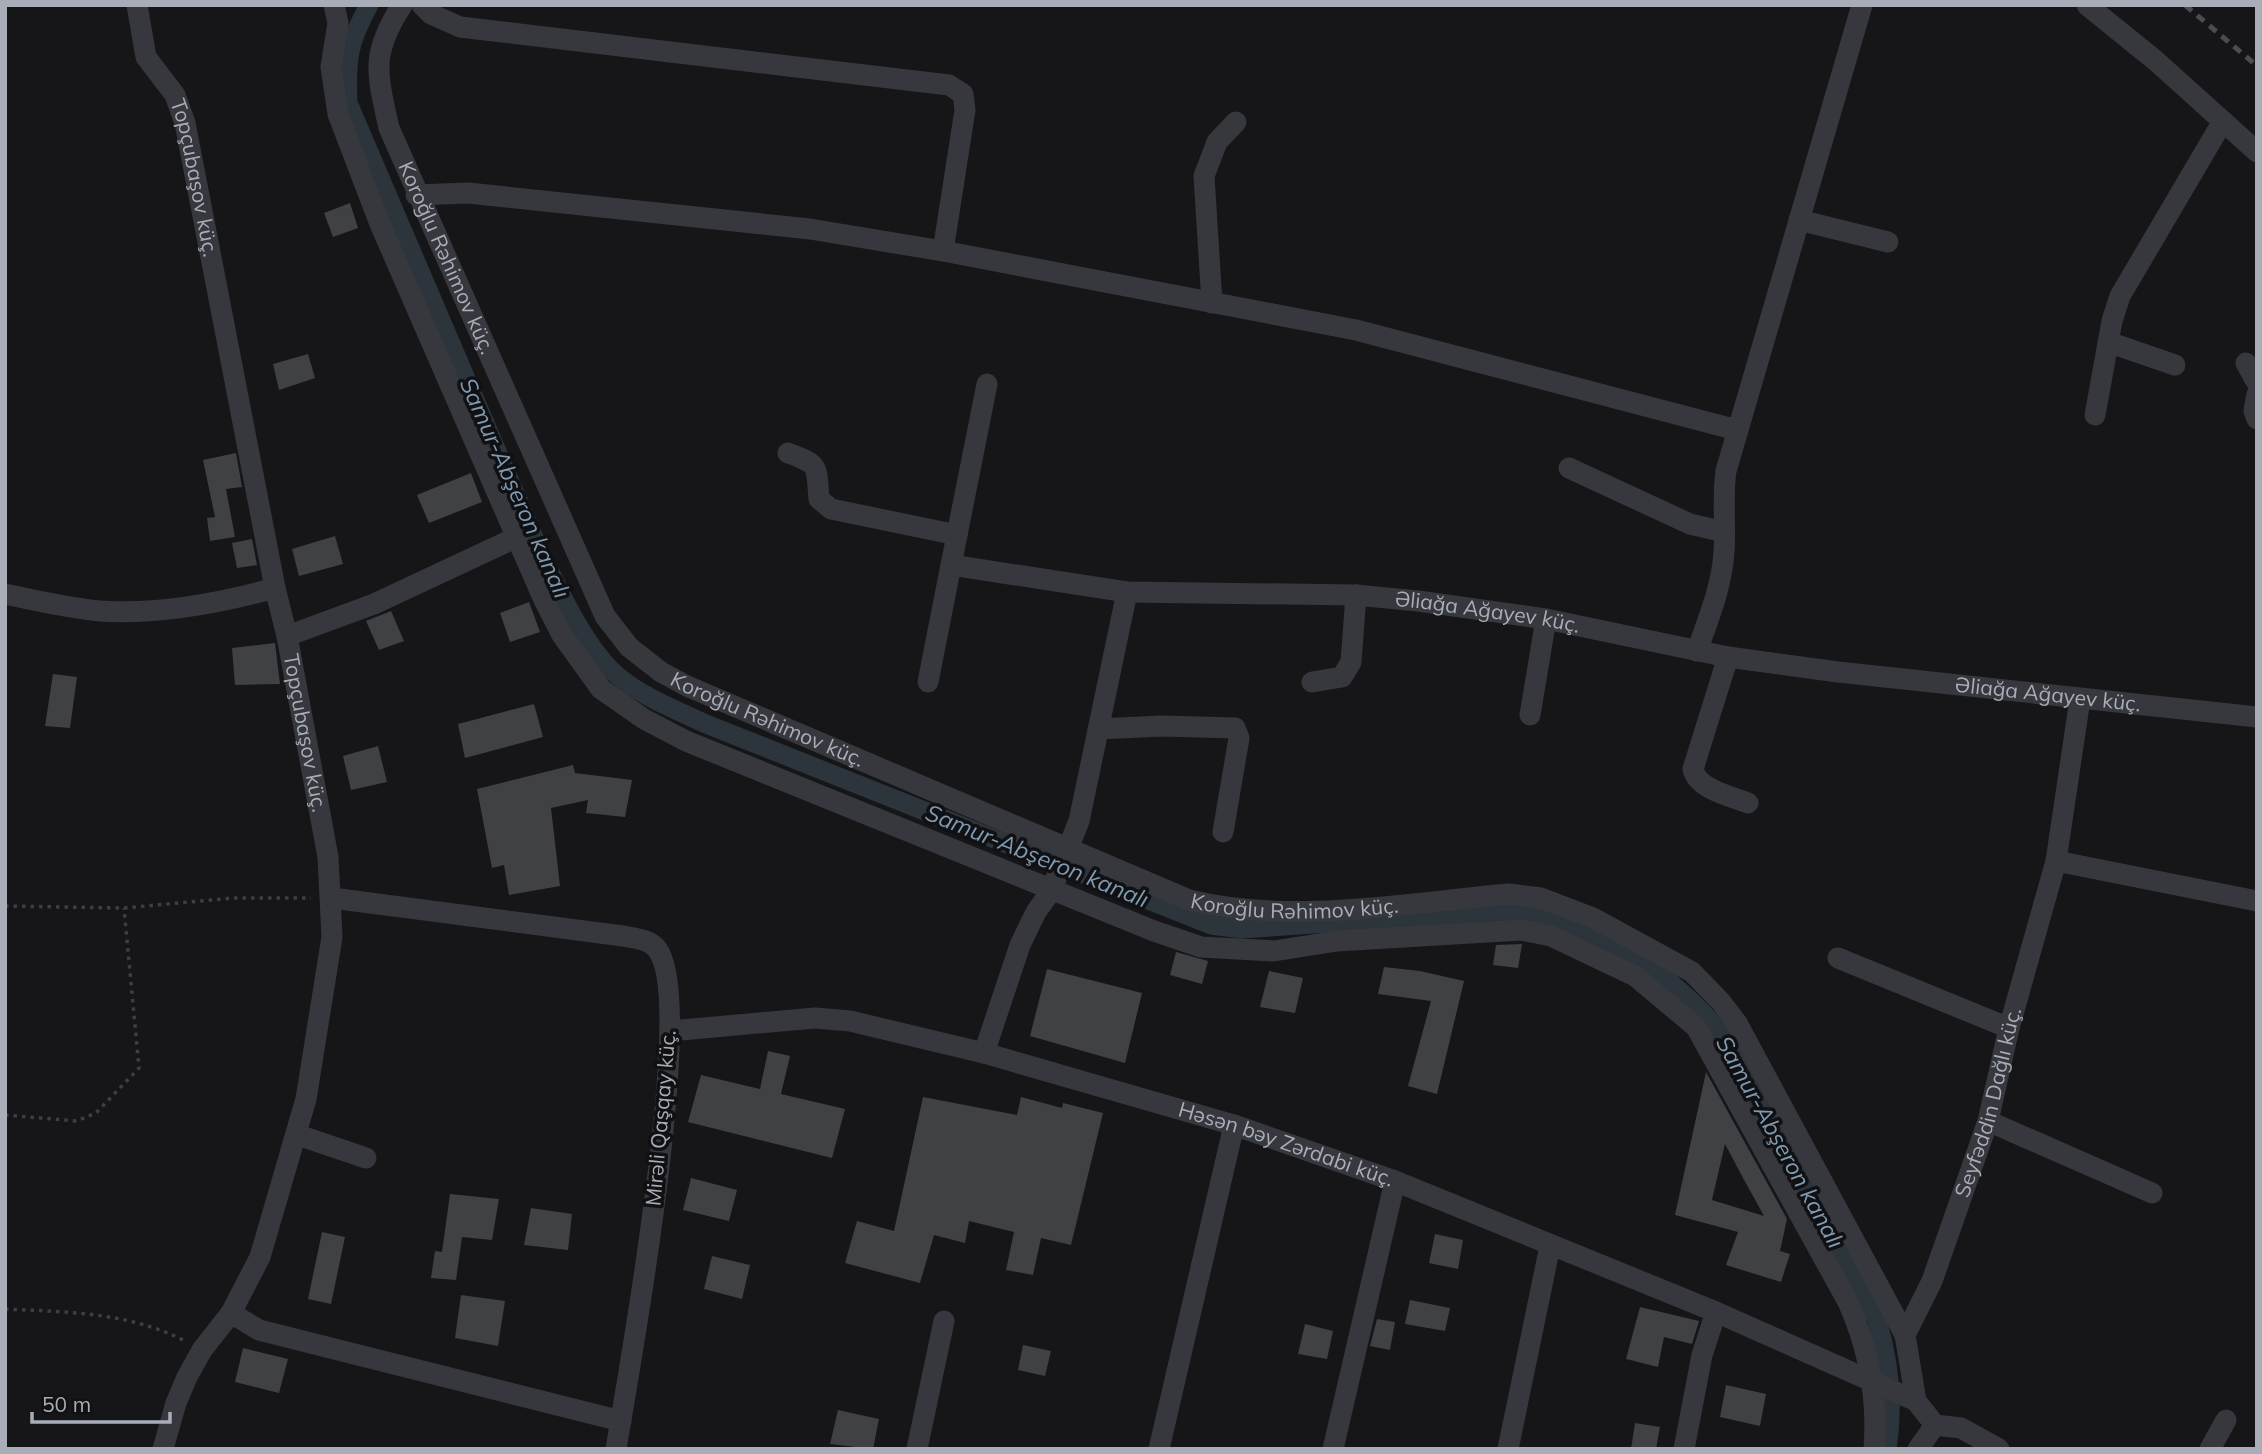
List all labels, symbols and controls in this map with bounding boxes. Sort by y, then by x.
street label: Topçubaşov küç. [165,95,225,259]
street label: Koroğlu Rəhimov küç. [393,157,501,358]
water label: Samur-Abşeron kanalı [454,373,577,602]
street label: Əliağa Ağayev küç. [1394,585,1583,638]
street label: Topçubaşov küç. [279,651,333,814]
street label: Koroğlu Rəhimov küç. [666,666,868,772]
street label: Əliağa Ağayev küç. [1954,671,2142,716]
water label: Samur-Abşeron kanalı [921,798,1153,914]
street label: Koroğlu Rəhimov küç. [1189,887,1400,924]
street label: Seyfəddin Dağlı küç. [1948,1004,2026,1201]
street label: Mirəli Qaşqay küç. [639,1029,681,1207]
water label: Samur-Abşeron kanalı [1710,1031,1851,1253]
street label: Həsən bəy Zərdabi küç. [1176,1096,1397,1192]
scale bar [32,1380,170,1424]
text: 50 m [42,1391,91,1417]

